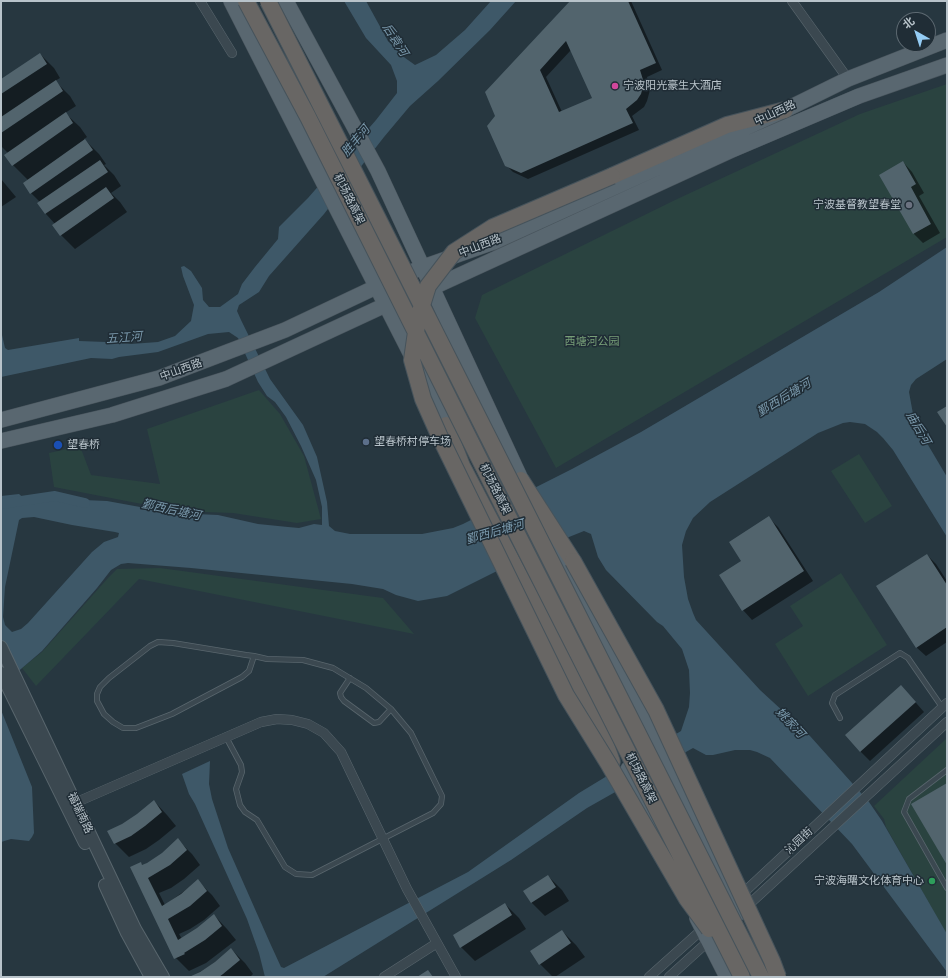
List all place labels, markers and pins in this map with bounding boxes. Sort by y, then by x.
place label: 宁波阳光豪生大酒店 [623,79,722,93]
marker: 宁波阳光豪生大酒店 [610,81,620,91]
place label: 宁波基督教望春堂 [813,198,901,212]
marker: 宁波基督教望春堂 [904,200,914,210]
place label: 望春桥村停车场 [374,435,451,449]
marker: 望春桥村停车场 [361,437,371,447]
place label: 望春桥 [67,438,100,452]
marker: 望春桥 [52,439,64,451]
place label: 宁波海曙文化体育中心 [814,874,924,888]
marker: 宁波海曙文化体育中心 [927,876,937,886]

